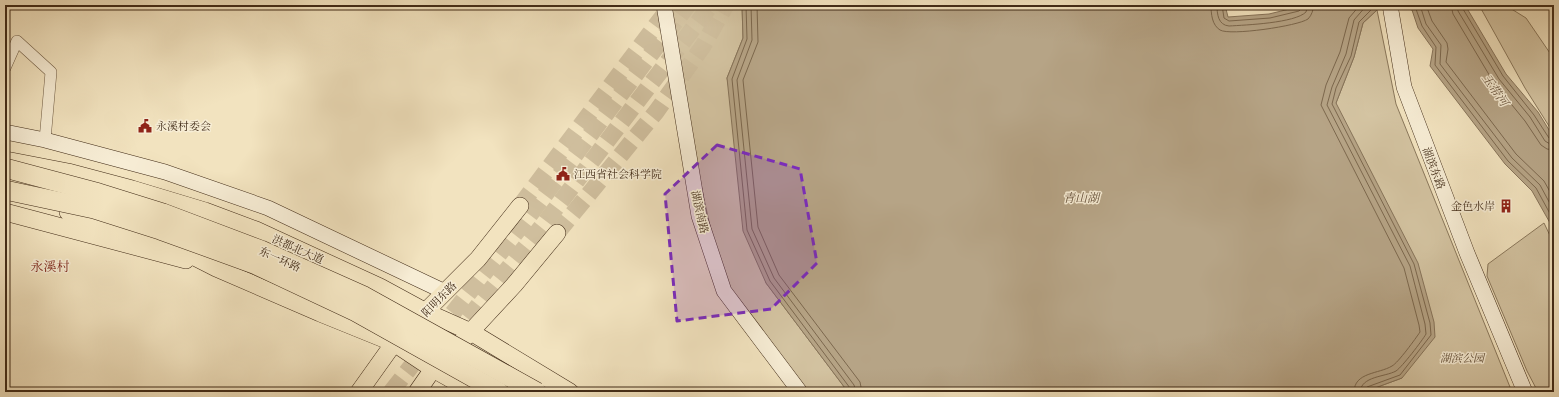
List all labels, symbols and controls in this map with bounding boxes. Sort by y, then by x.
water label: 玉带河 [1479,71,1513,110]
public building icon: 永溪村委会 [137,118,153,134]
place label: 永溪村委会 [156,119,211,133]
street label: 湖滨东路 [1420,145,1448,191]
public building icon: 江西省社会科学院 [555,166,571,182]
place label: 江西省社会科学院 [574,167,662,181]
street label: 湖滨南路 [688,189,712,235]
water label: 青山湖 [1063,190,1101,205]
building icon: 金色水岸 [1498,198,1514,214]
place label: 金色水岸 [1451,199,1495,213]
street label: 洪都北大道 [270,231,326,267]
street label: 东一环路 [257,244,303,274]
district label: 永溪村 [30,258,70,274]
street label: 阳明东路 [418,278,460,320]
park label: 湖滨公园 [1440,351,1486,365]

